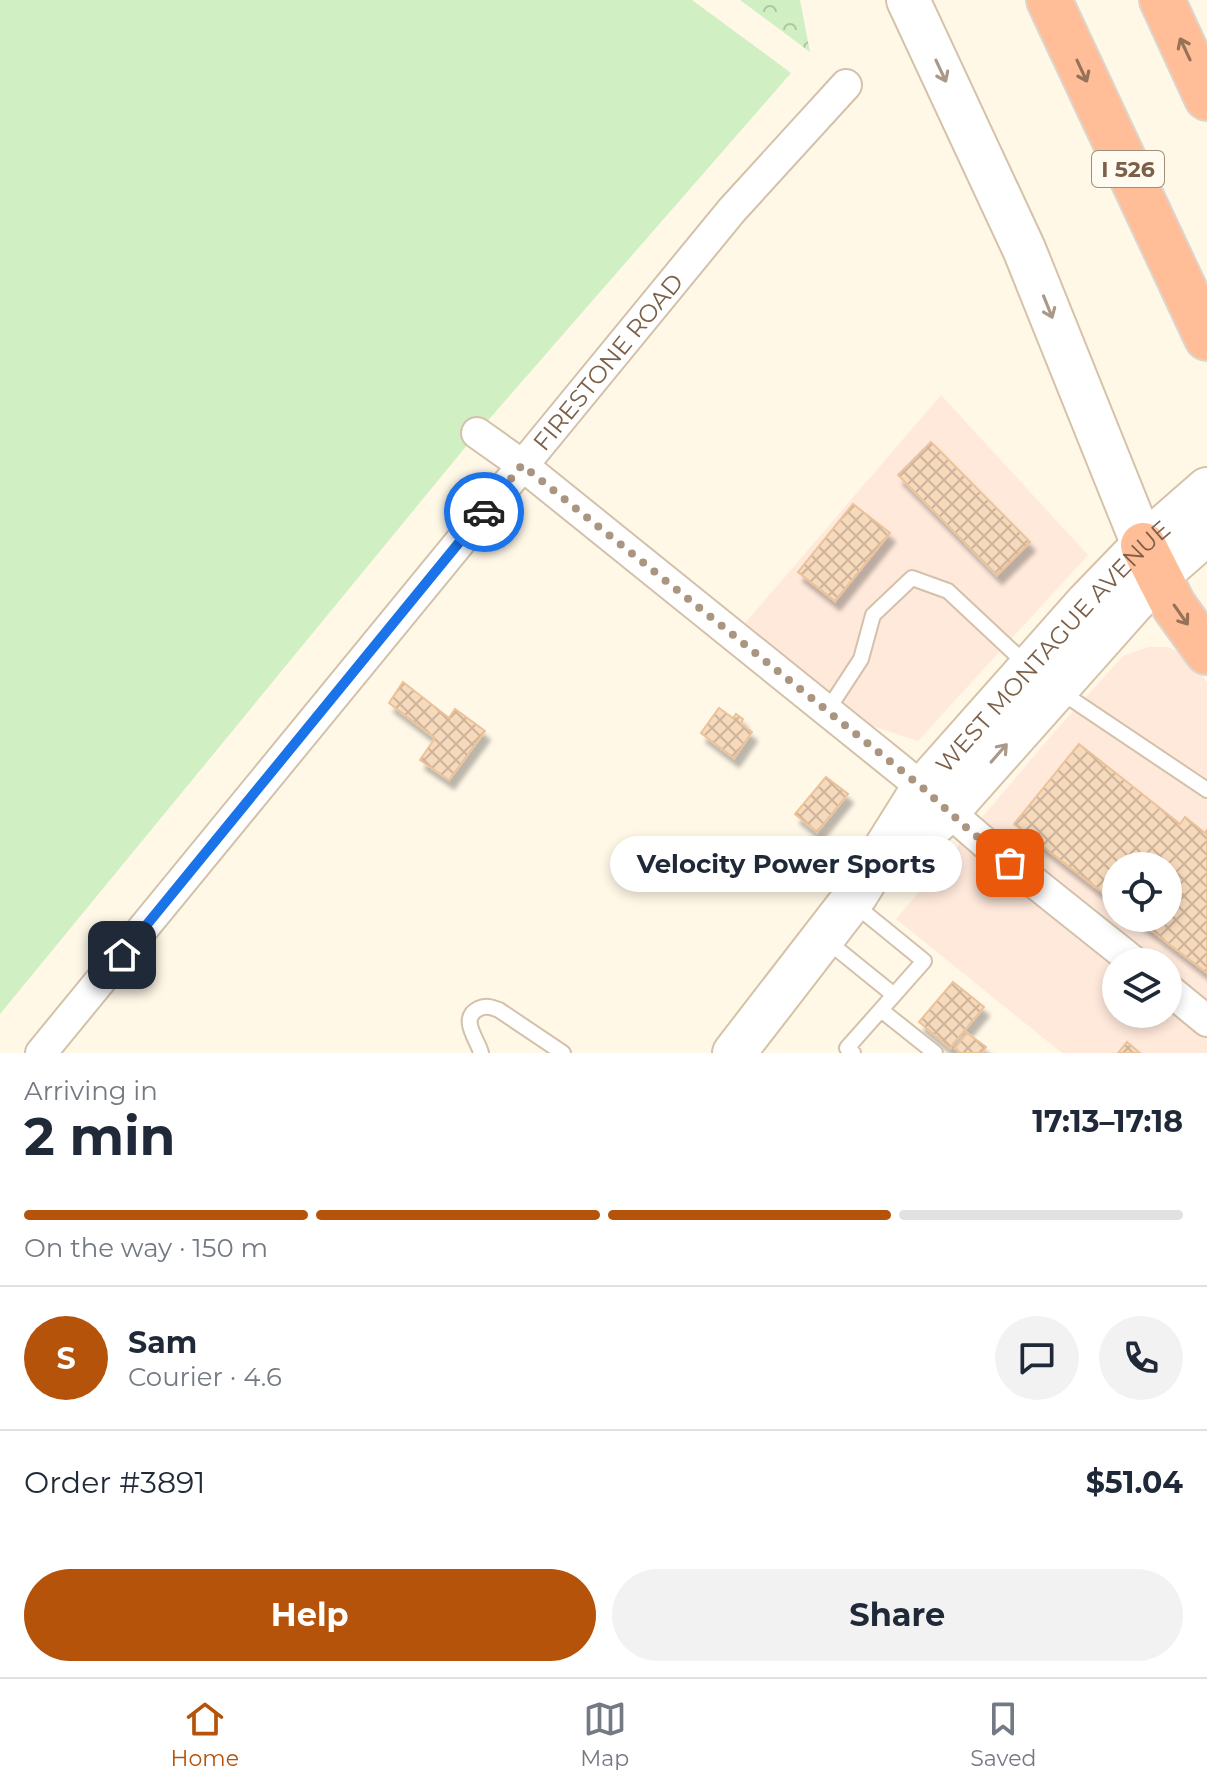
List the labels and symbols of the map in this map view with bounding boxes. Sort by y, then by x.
one-way arrow [1177,37,1192,61]
one-way arrow [934,58,949,82]
one-way arrow [1075,58,1090,82]
road number: I 526 [1092,151,1164,187]
street label: FIRESTONE ROAD [527,267,689,456]
one-way arrow [1042,294,1056,319]
courier [444,472,524,552]
street label: WEST MONTAGUE AVENUE [929,514,1176,778]
one-way arrow [1173,604,1189,626]
one-way arrow [990,743,1008,763]
pin [976,829,1044,897]
callout: Velocity Power Sports [610,835,962,891]
pin [88,921,156,989]

